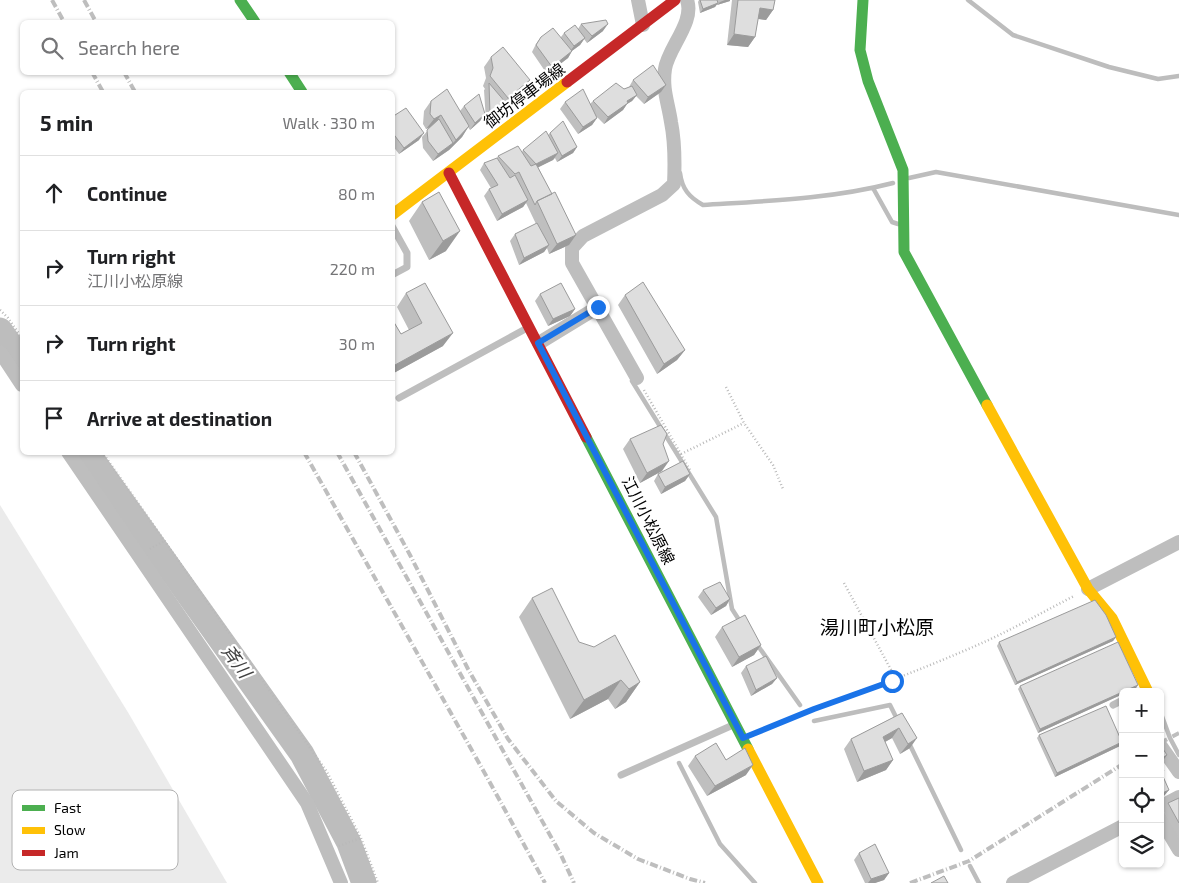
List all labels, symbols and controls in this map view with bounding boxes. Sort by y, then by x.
search box [20,20,395,75]
icon: search [38,34,66,62]
text: Search here [78,36,180,59]
street label: 御坊停車場線 [480,59,568,131]
text: 5 min [40,110,93,135]
text: Walk · 330 m [283,113,375,132]
icon: ahead [40,179,68,207]
text: Continue [87,182,167,205]
text: 80 m [338,184,375,203]
text: Turn right [87,245,175,268]
icon: right [40,254,68,282]
text: 220 m [330,259,375,278]
text: 江川小松原線 [87,271,183,290]
route end [587,296,610,319]
icon: right [40,329,68,357]
text: Turn right [87,332,175,355]
text: 30 m [339,334,375,353]
icon: arrive [40,404,68,432]
text: Arrive at destination [87,407,272,430]
street label: 江川小松原線 [619,473,679,567]
district label: 湯川町小松原 [820,615,934,638]
water label: 斉川 [218,640,258,684]
route start [881,670,904,693]
map controls [1119,688,1164,868]
button: + [1119,688,1164,733]
button: − [1119,733,1164,778]
button: locate [1119,778,1164,823]
legend [12,790,178,870]
text: Fast [54,799,81,816]
text: Slow [54,821,86,838]
button: layers [1119,823,1164,868]
text: Jam [54,844,79,861]

